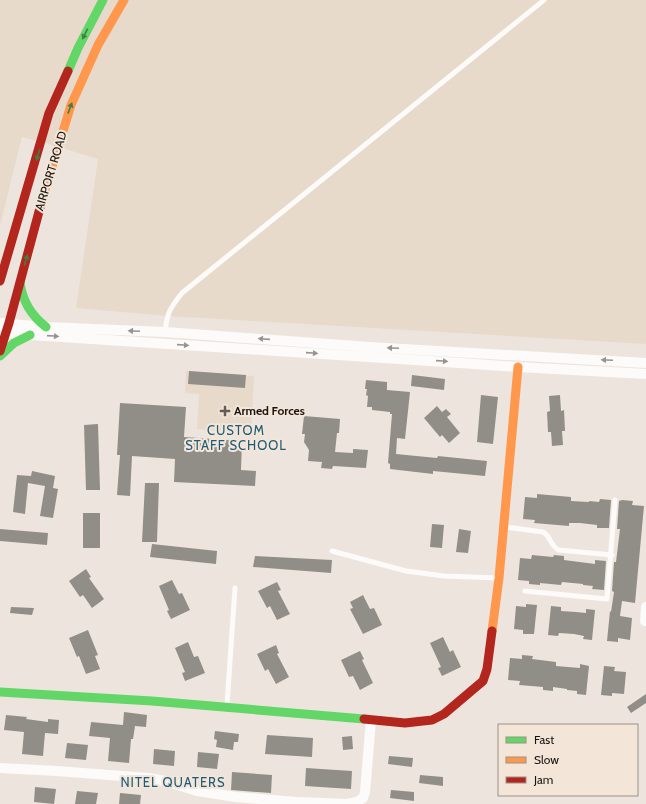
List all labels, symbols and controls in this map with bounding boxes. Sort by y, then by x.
one-way arrow [82,29,88,40]
one-way arrow [68,102,74,114]
street label: AIRPORT ROAD [31,129,70,212]
one-way arrow [35,149,41,161]
one-way arrow [23,254,29,266]
one-way arrow [127,328,140,334]
one-way arrow [47,333,59,340]
one-way arrow [258,336,270,343]
one-way arrow [177,341,189,348]
one-way arrow [386,345,399,351]
one-way arrow [306,350,319,356]
one-way arrow [601,357,613,364]
one-way arrow [436,358,448,365]
place label: Armed Forces [234,403,305,418]
marker: Armed Forces [219,405,231,417]
district label: CUSTOM STAFF SCHOOL [185,422,287,453]
legend [498,724,638,796]
text: Fast [534,732,554,747]
text: Slow [534,752,559,767]
text: Jam [533,772,553,787]
district label: NITEL QUATERS [120,774,226,790]

